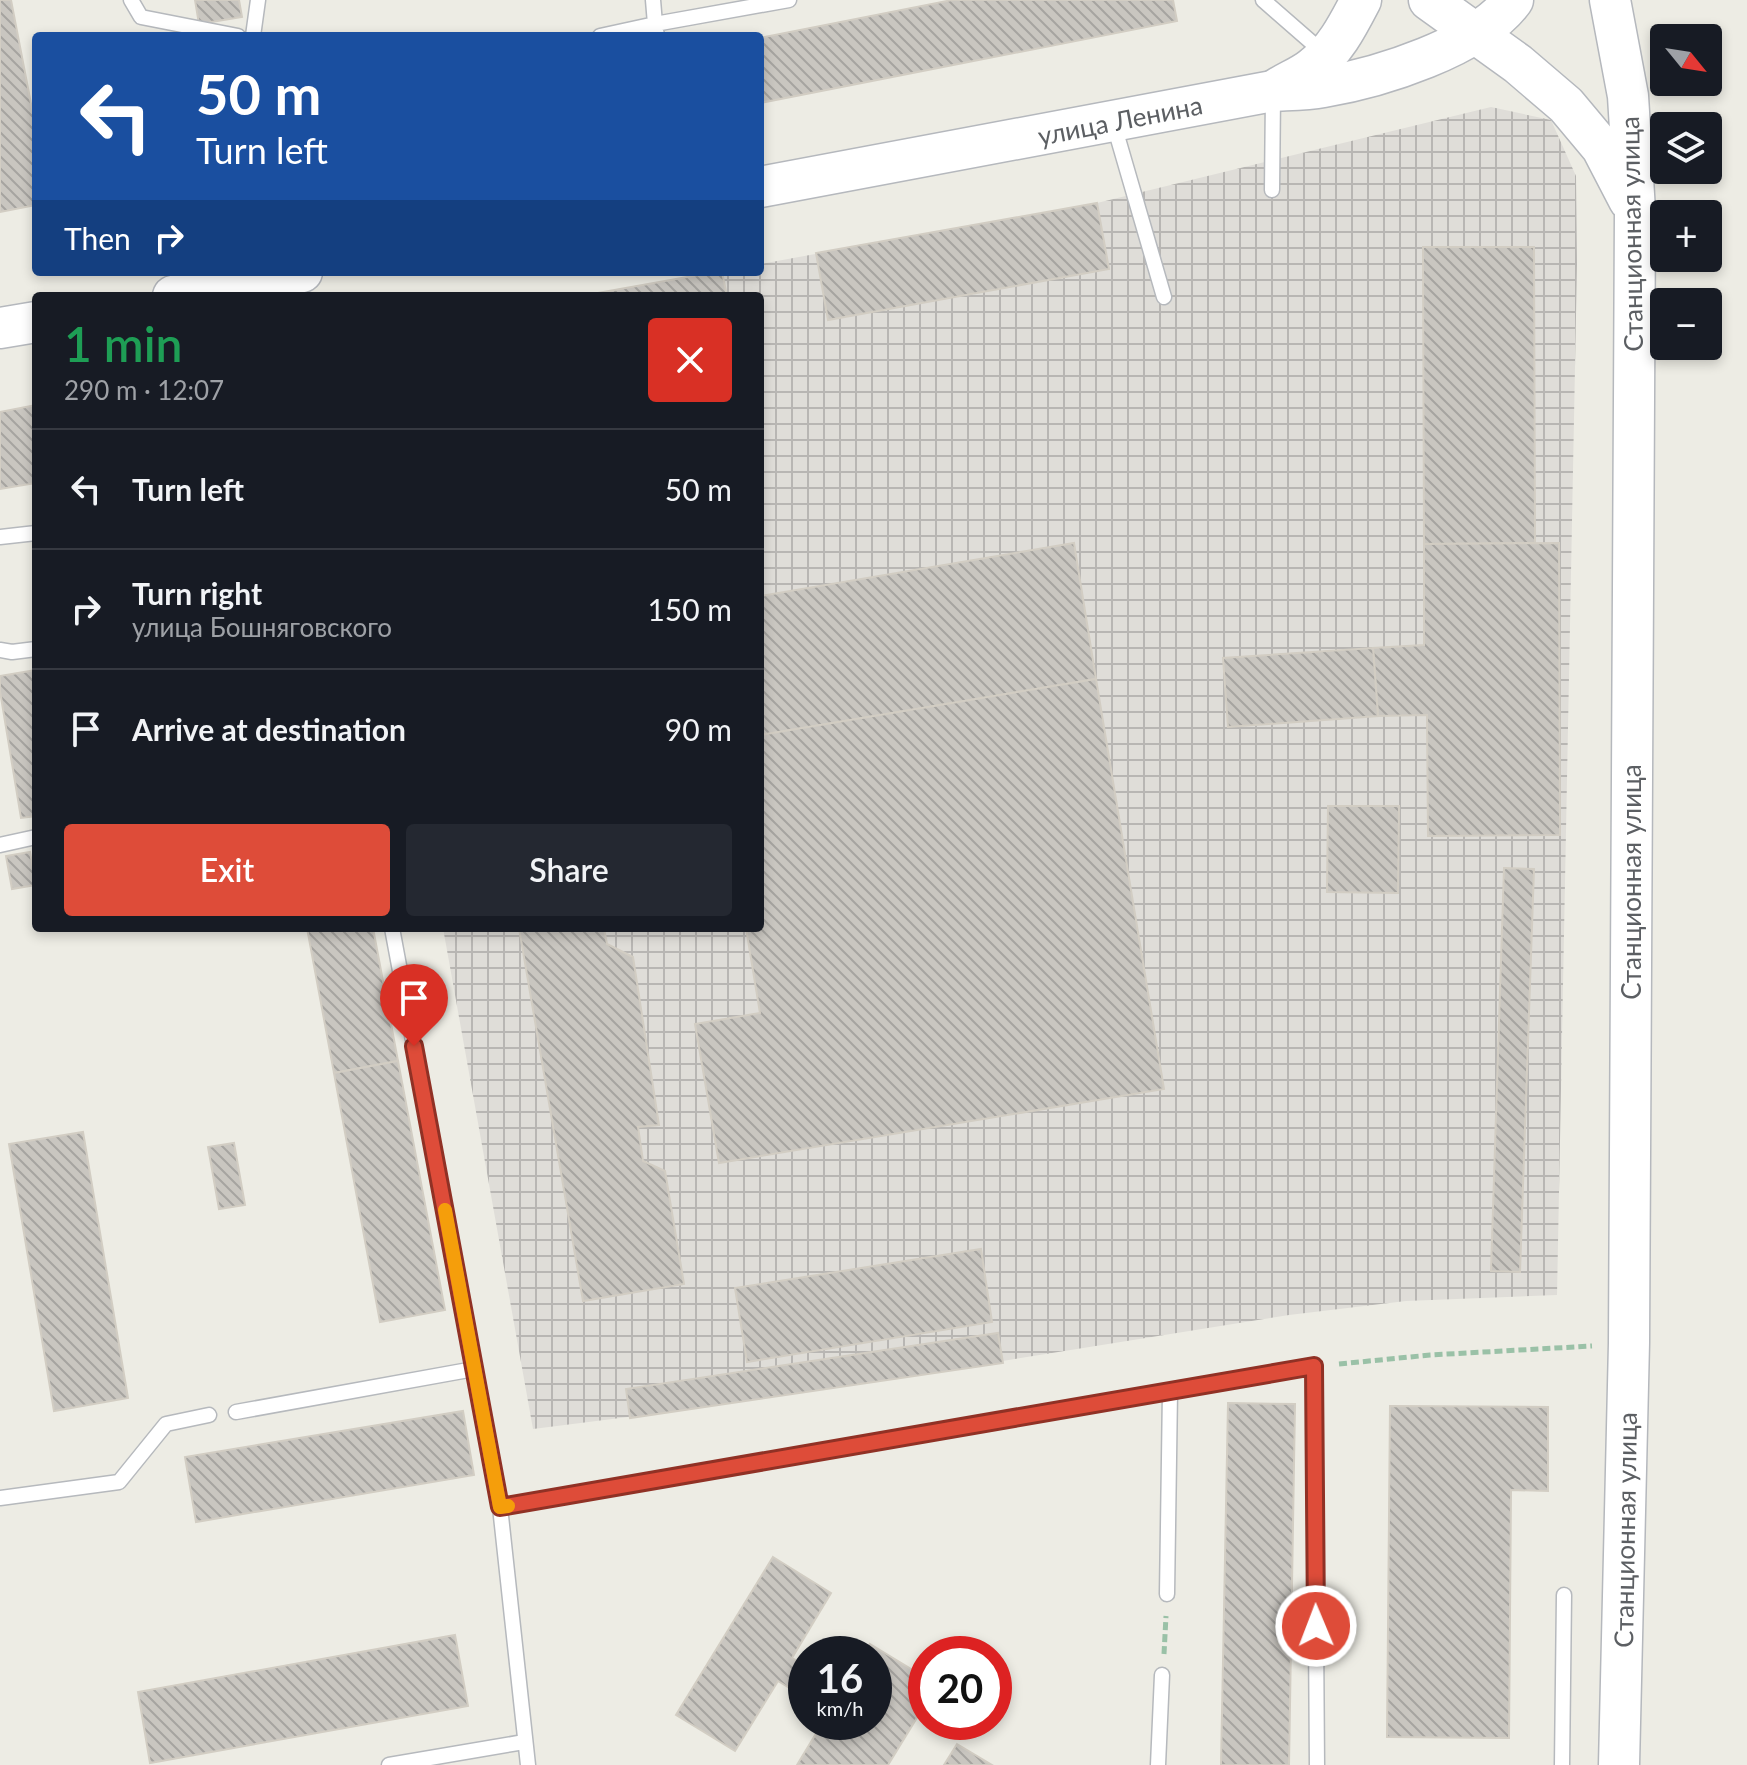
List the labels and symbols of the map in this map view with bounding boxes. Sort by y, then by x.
north arrow [1650,24,1722,96]
street label: улица Ленина [1035,88,1205,152]
street label: Станционная улица [1613,116,1649,352]
street label: Станционная улица [1615,764,1647,1000]
pin [380,964,448,1046]
street label: Станционная улица [1607,1412,1643,1648]
position arrow [1274,1584,1358,1668]
speed limit sign: 20 [908,1636,1012,1740]

